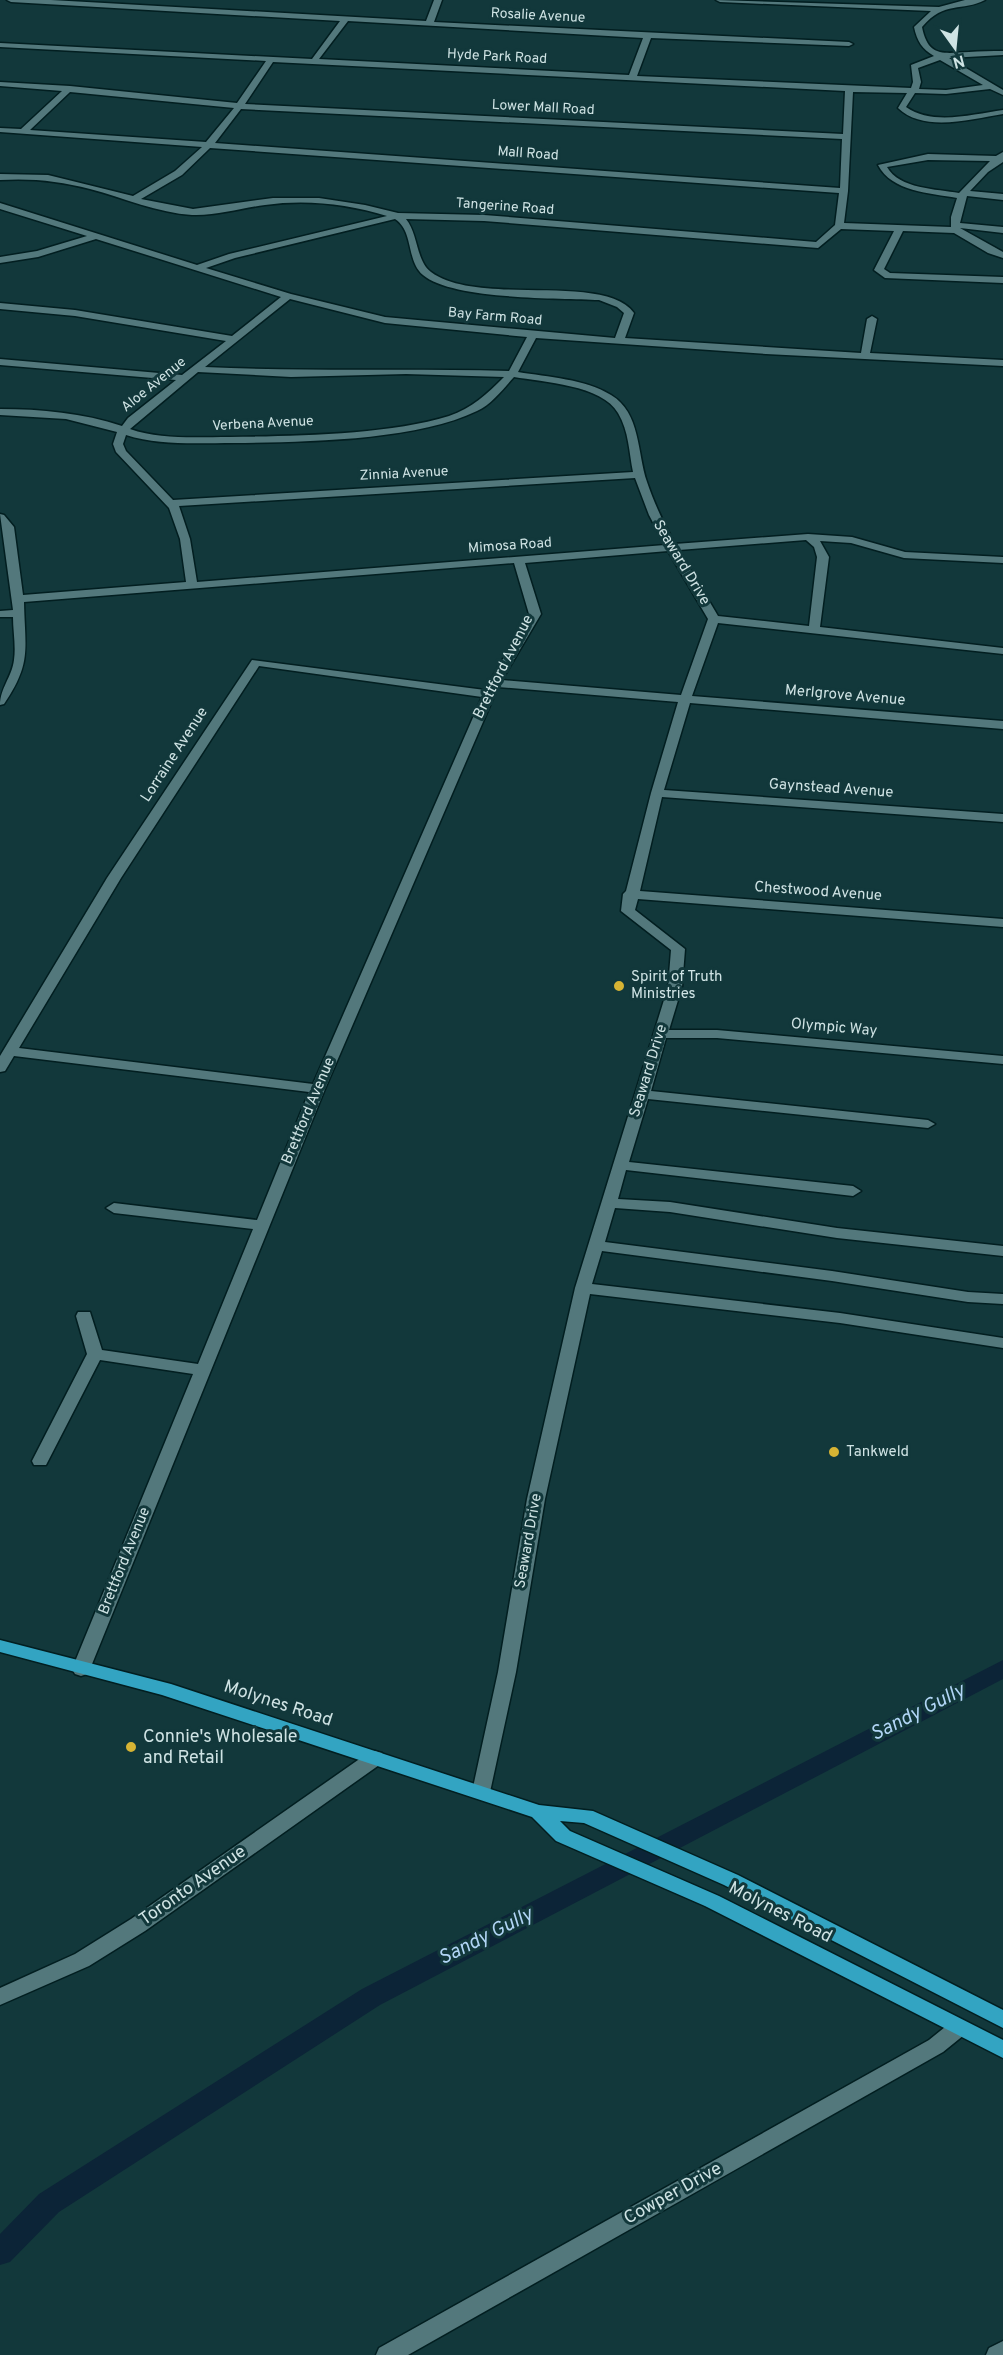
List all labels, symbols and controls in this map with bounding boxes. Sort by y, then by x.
street label: Rosalie Avenue [490,5,586,27]
north arrow [925,18,985,78]
street label: Hyde Park Road [446,46,548,68]
text: N [950,49,967,72]
street label: Lower Mall Road [491,97,595,119]
street label: Mall Road [497,143,559,165]
street label: Tangerine Road [455,195,555,219]
street label: Bay Farm Road [447,304,543,330]
street label: Aloe Avenue [118,354,190,416]
street label: Verbena Avenue [212,413,314,435]
street label: Zinnia Avenue [359,463,449,485]
street label: Seaward Drive [648,517,714,609]
street label: Mimosa Road [467,535,553,557]
street label: Brettford Avenue [470,612,538,722]
street label: Merlgrove Avenue [784,681,906,711]
street label: Lorraine Avenue [137,704,213,806]
street label: Gaynstead Avenue [768,775,894,803]
street label: Chestwood Avenue [754,878,882,906]
place label: Spirit of Truth Ministries [631,968,723,1004]
marker: Spirit of Truth Ministries [612,979,626,993]
street label: Olympic Way [790,1015,878,1041]
street label: Seaward Drive [626,1022,672,1120]
street label: Brettford Avenue [278,1055,340,1167]
place label: Tankweld [846,1443,909,1462]
marker: Tankweld [827,1445,841,1459]
street label: Seaward Drive [511,1492,547,1590]
street label: Brettford Avenue [95,1505,155,1617]
street label: Molynes Road [221,1676,335,1732]
water label: Sandy Gully [866,1677,971,1748]
place label: Connie's Wholesale and Retail [143,1726,298,1770]
marker: Connie's Wholesale and Retail [124,1740,138,1754]
street label: Toronto Avenue [135,1841,251,1931]
street label: Molynes Road [724,1877,836,1949]
water label: Sandy Gully [434,1901,539,1972]
street label: Cowper Drive [620,2158,726,2230]

